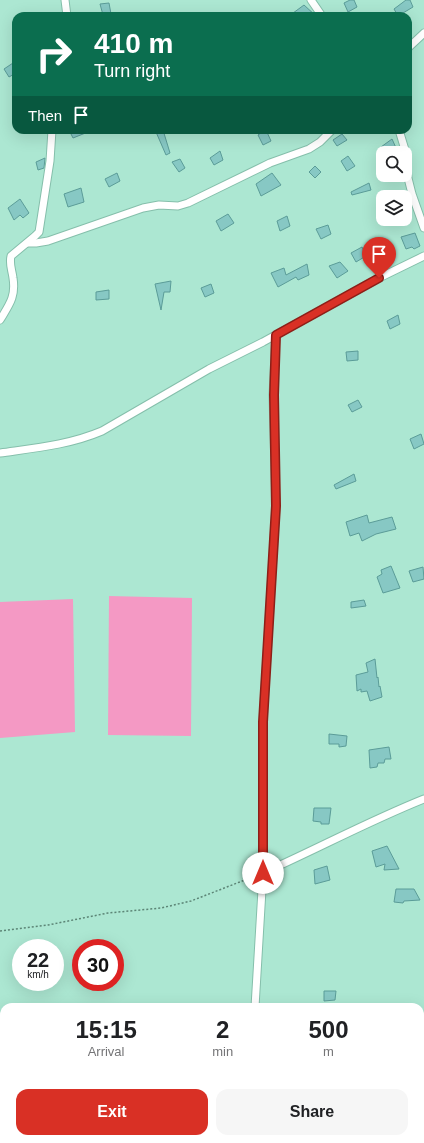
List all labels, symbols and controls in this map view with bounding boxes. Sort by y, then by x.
icon: right [28,28,80,80]
text: 410 m [94,28,173,59]
text: Turn right [94,61,170,81]
icon: arrive [70,104,92,126]
text: Then [28,107,62,124]
map controls [376,146,412,226]
button: search [376,146,412,182]
button: layers [376,190,412,226]
pin [362,237,396,278]
icon: arrive [368,243,390,265]
position arrow [242,852,284,894]
speed limit sign: 30 [72,939,124,991]
text: 22 [27,949,49,971]
text: km/h [27,969,49,980]
text: 15:15 [75,1016,137,1043]
text: 2 [216,1016,229,1043]
text: 500 [309,1016,349,1043]
text: Arrival [88,1044,125,1059]
text: min [212,1044,233,1059]
text: m [323,1044,334,1059]
button: Exit [16,1089,208,1135]
button: Share [216,1089,408,1135]

